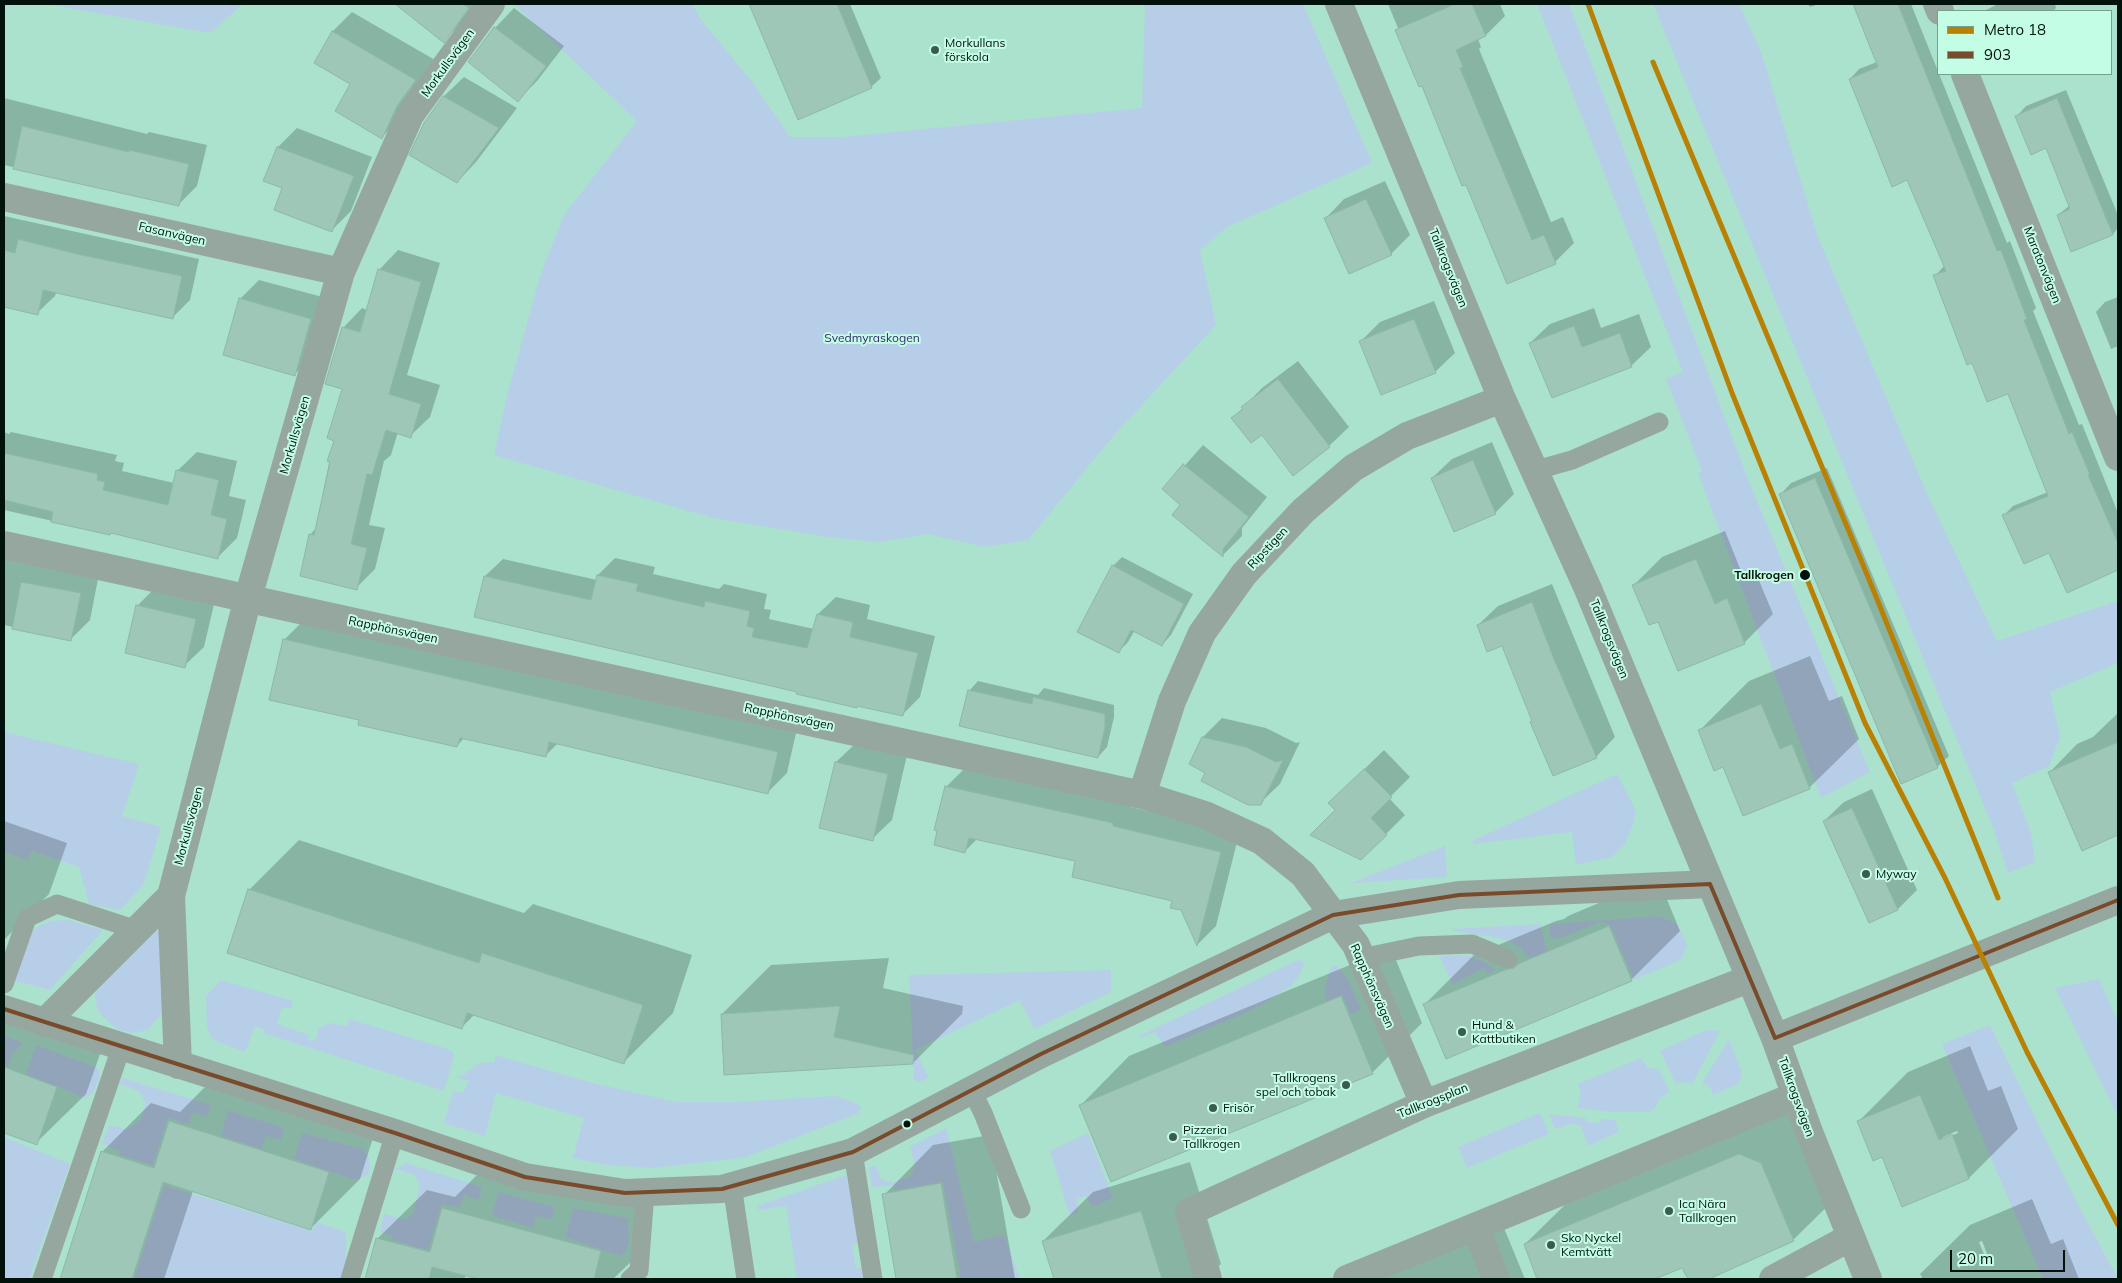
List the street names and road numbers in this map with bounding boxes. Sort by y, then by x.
street label: Morkullsvägen [419,26,477,100]
street label: Fasanvägen [137,219,207,249]
street label: Maratonvägen [2020,225,2064,305]
street label: Tallkrogsvägen [1426,226,1470,310]
street label: Morkullsvägen [277,394,313,476]
street label: Ripstigen [1245,524,1291,572]
street label: Tallkrogsvägen [1587,597,1631,681]
street label: Rapphönsvägen [347,613,439,647]
street label: Rapphönsvägen [743,700,835,734]
street label: Morkullsvägen [172,785,206,867]
street label: Rapphönsvägen [1347,942,1397,1030]
street label: Tallkrogsvägen [1775,1055,1817,1139]
street label: Tallkrogsplan [1396,1080,1470,1122]

